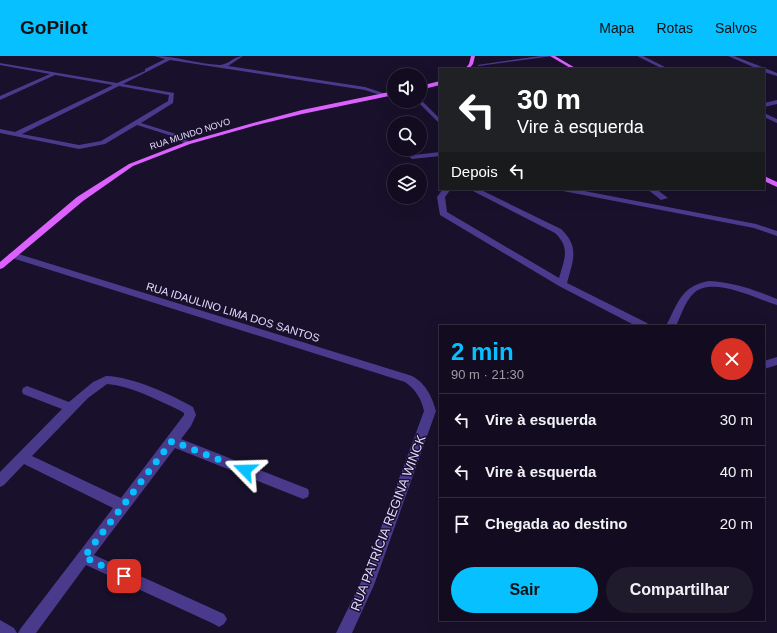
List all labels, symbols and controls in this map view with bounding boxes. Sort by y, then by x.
text: GoPilot [20,17,88,38]
text: Mapa [599,20,634,36]
text: Rotas [656,20,693,36]
text: Salvos [715,20,757,36]
map controls [387,68,427,204]
button: sound [387,68,427,108]
icon: left [451,84,503,136]
text: 30 m [517,84,581,115]
street label: RUA MUNDO NOVO [149,116,231,152]
button: search [387,116,427,156]
text: Vire à esquerda [517,117,644,137]
icon: left [506,160,528,182]
text: Depois [451,163,498,180]
button: layers [387,164,427,204]
street label: RUA IDAULINO LIMA DOS SANTOS [145,280,321,344]
text: 2 min [451,338,514,365]
button: close [711,338,753,380]
text: 90 m · 21:30 [451,367,524,382]
icon: left [451,409,473,431]
text: Vire à esquerda [485,411,596,428]
text: 30 m [720,411,753,428]
street label: RUA PATRÍCIA REGINA WINCK [347,433,429,613]
position arrow [224,449,266,491]
icon: left [451,461,473,483]
text: Vire à esquerda [485,463,596,480]
text: 40 m [720,463,753,480]
icon: arrive [451,513,473,535]
text: Chegada ao destino [485,515,628,532]
text: 20 m [720,515,753,532]
pin [107,559,141,593]
icon: arrive [113,565,135,587]
button: Sair [451,567,598,613]
button: Compartilhar [606,567,753,613]

